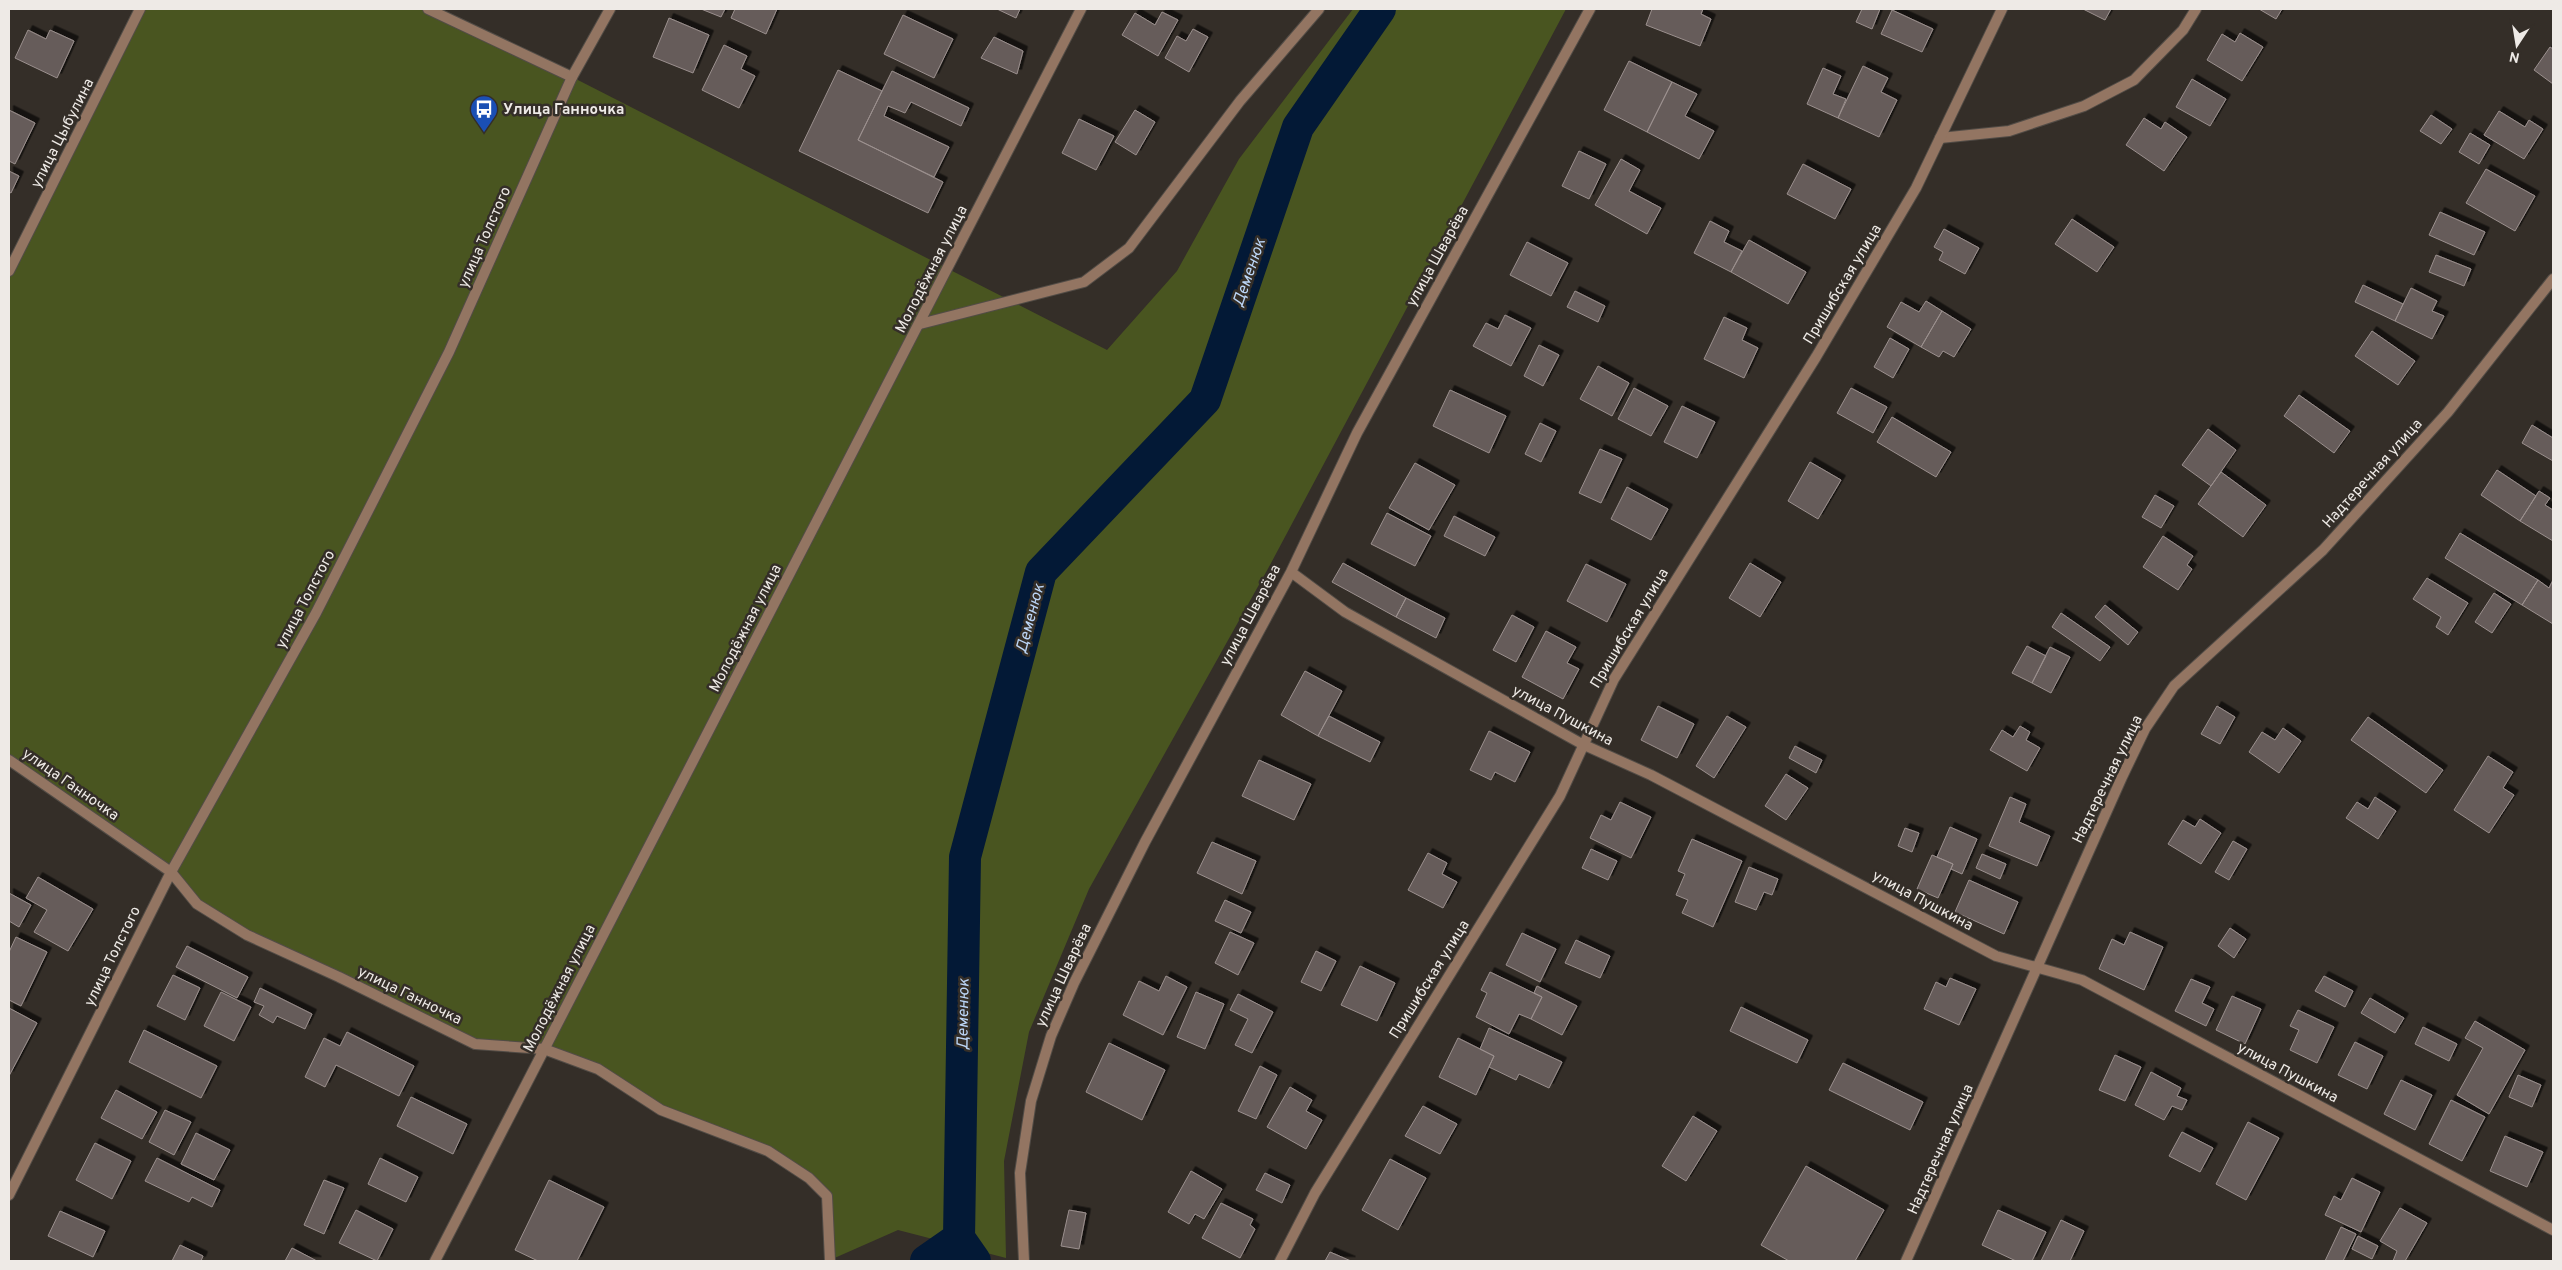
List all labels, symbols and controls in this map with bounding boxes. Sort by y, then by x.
north arrow [2492,20,2542,70]
text: N [2508,47,2521,66]
street label: улица Цыбулина [27,76,99,192]
bus stop icon: Улица Ганночка [469,94,499,133]
place label: Улица Ганночка [503,101,624,120]
street label: улица Толстого [455,184,516,291]
street label: Молодёжная улица [892,203,973,337]
street label: улица Шварёва [1403,203,1474,310]
street label: Пришибская улица [1800,221,1887,348]
water label: Деменюк [1229,235,1271,310]
street label: Надтеречная улица [2319,415,2427,533]
street label: улица Толстого [272,547,340,652]
street label: Молодёжная улица [706,562,787,696]
street label: улица Шварёва [1217,562,1286,670]
street label: Пришибская улица [1587,565,1674,692]
water label: Деменюк [1012,581,1050,655]
street label: улица Пушкина [1509,682,1616,751]
street label: Надтеречная улица [2069,712,2148,847]
street label: улица Ганночка [18,745,122,826]
street label: улица Пушкина [1869,867,1976,936]
street label: улица Толстого [81,904,146,1010]
street label: Пришибская улица [1386,917,1475,1043]
street label: улица Шварёва [1032,921,1097,1030]
street label: Молодёжная улица [520,922,601,1056]
street label: улица Ганночка [354,963,465,1030]
water label: Деменюк [953,977,975,1050]
street label: улица Пушкина [2234,1039,2341,1108]
street label: Надтеречная улица [1904,1082,1979,1218]

